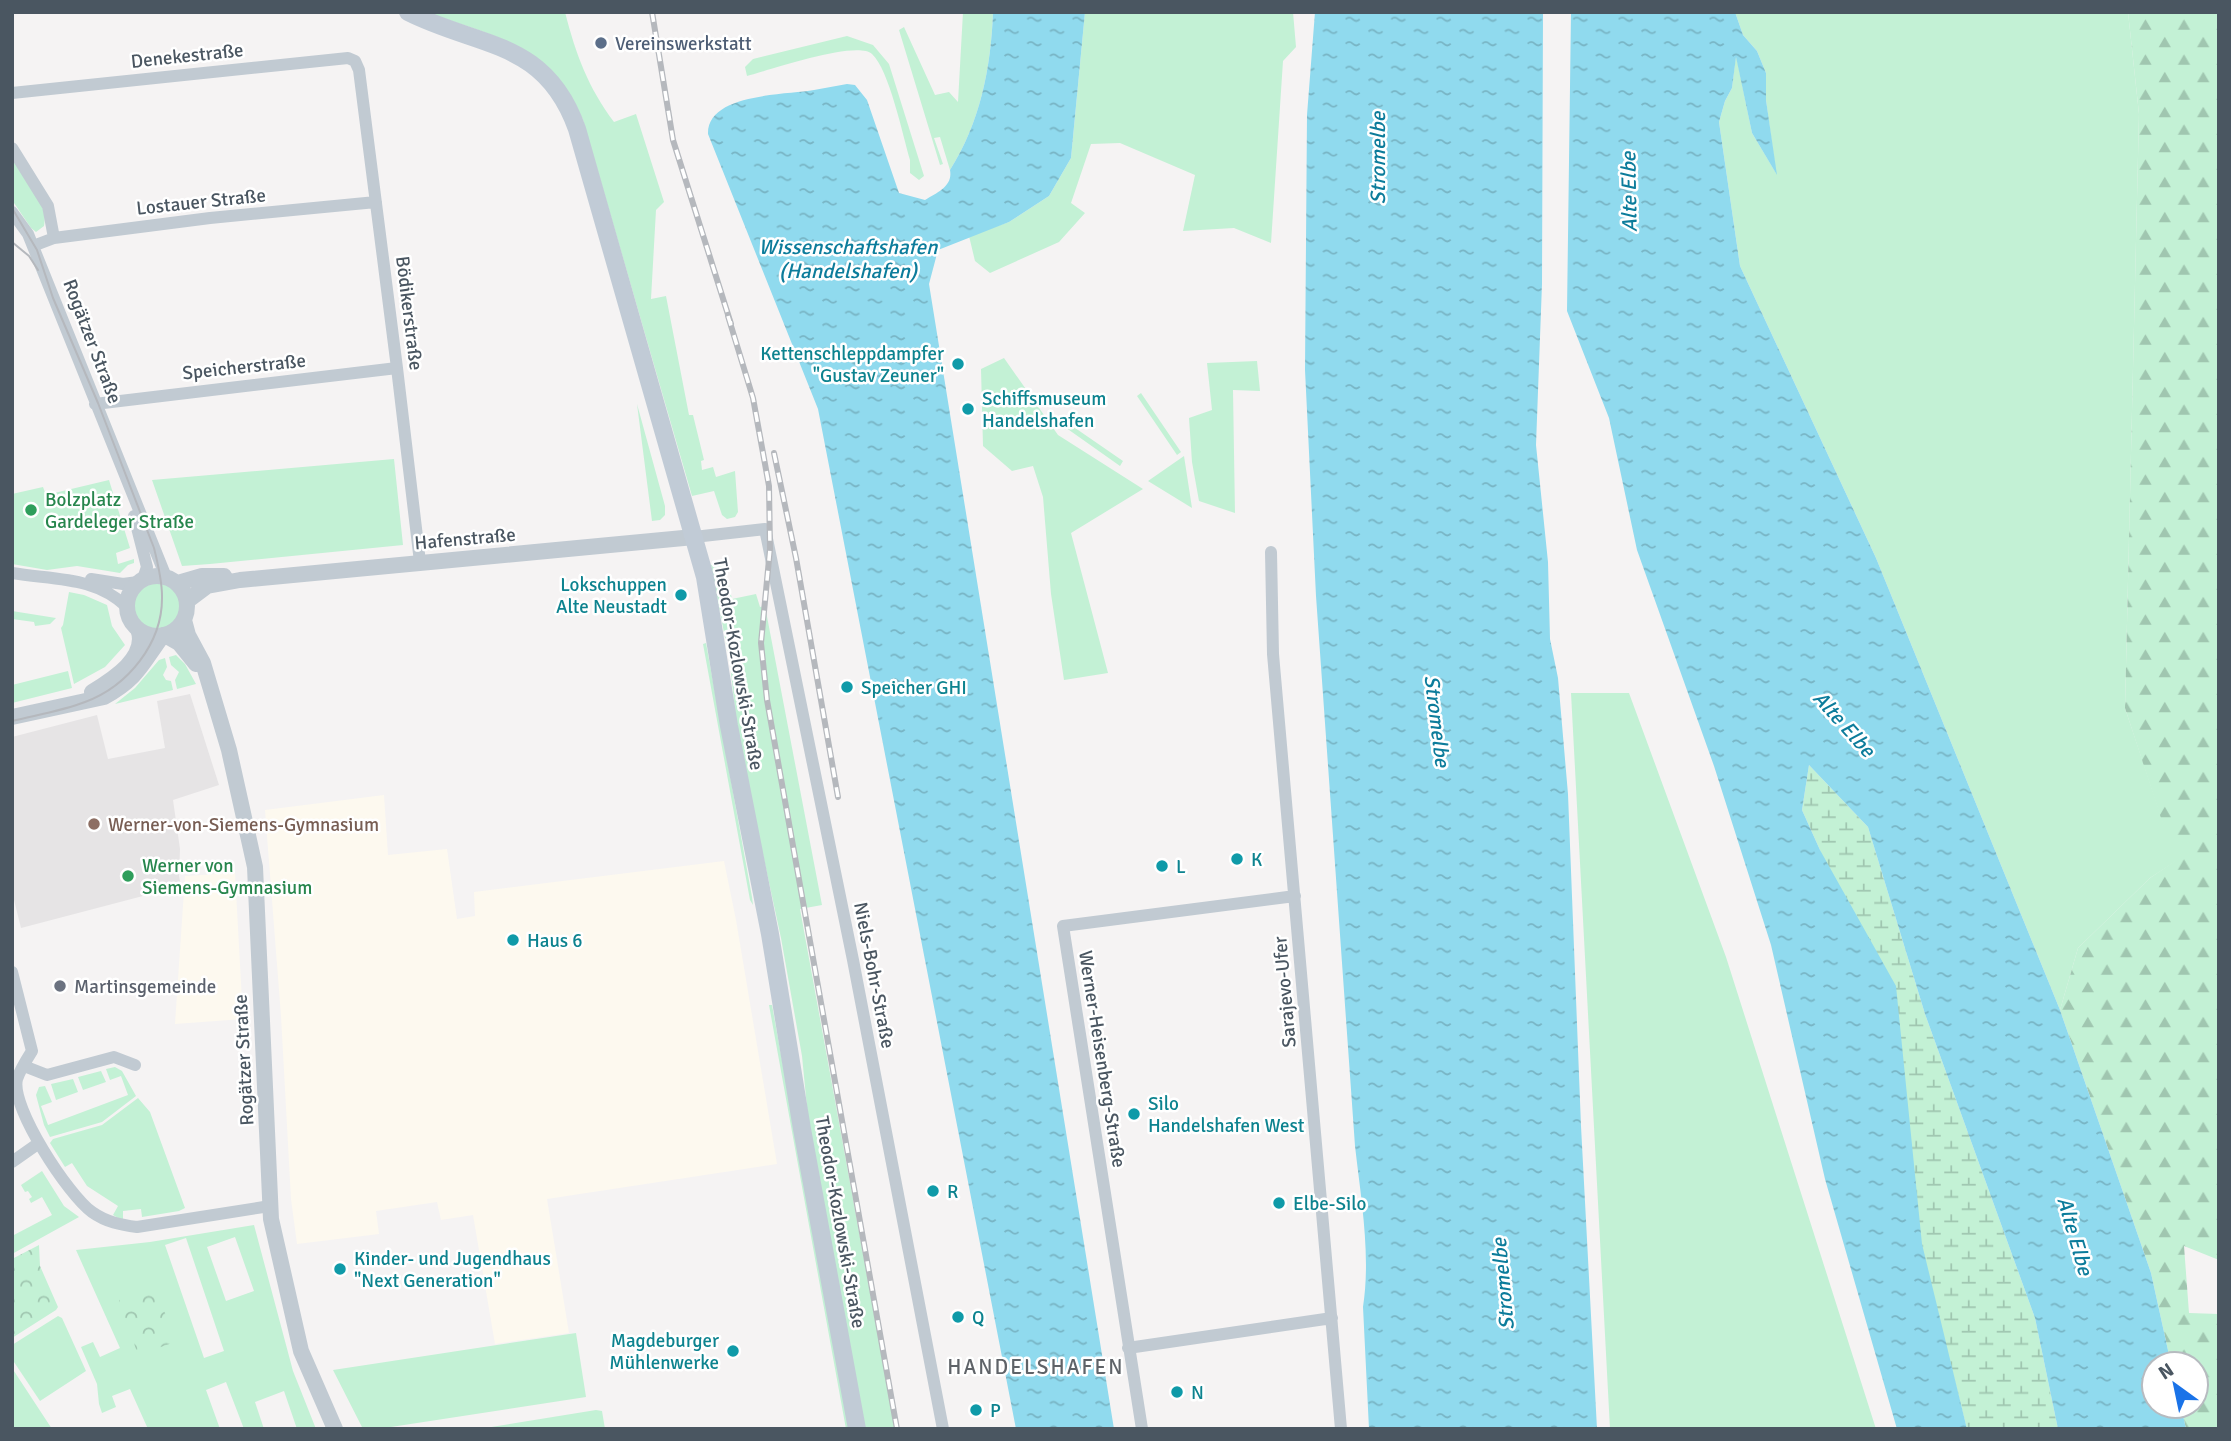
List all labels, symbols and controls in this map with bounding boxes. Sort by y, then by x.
place label: Vereinswerkstatt [615,32,752,56]
marker: Vereinswerkstatt [593,35,609,51]
street label: Denekestraße [130,38,245,74]
water label: Stromelbe [1365,110,1391,204]
water label: Alte Elbe [1615,150,1643,232]
street label: Lostauer Straße [135,183,267,221]
water label: Wissenschaftshafen (Handelshafen) [759,234,938,284]
street label: Bödikerstraße [390,255,428,372]
street label: Rogätzer Straße [57,276,127,407]
place label: Kettenschleppdampfer "Gustav Zeuner" [760,342,944,388]
street label: Speicherstraße [181,349,307,385]
marker: Kettenschleppdampfer "Gustav Zeuner" [950,356,966,372]
place label: Schiffsmuseum Handelshafen [982,387,1106,433]
marker: Schiffsmuseum Handelshafen [960,401,976,417]
place label: Bolzplatz Gardeleger Straße [45,488,194,534]
marker: Bolzplatz Gardeleger Straße [23,502,39,518]
street label: Hafenstraße [414,523,517,555]
street label: Theodor-Kozlowski-Straße [708,556,769,772]
place label: Lokschuppen Alte Neustadt [556,573,667,619]
marker: Lokschuppen Alte Neustadt [673,587,689,603]
water label: Stromelbe [1418,674,1456,770]
place label: Speicher GHI [861,676,967,700]
marker: Speicher GHI [839,679,855,695]
water label: Alte Elbe [1807,685,1882,764]
place label: Werner-von-Siemens-Gymnasium [108,813,379,837]
marker: Werner-von-Siemens-Gymnasium [86,816,102,832]
place label: K [1251,848,1263,872]
marker: K [1229,851,1245,867]
place label: Werner von Siemens-Gymnasium [142,854,312,900]
place label: L [1176,855,1186,879]
marker: L [1154,858,1170,874]
marker: Werner von Siemens-Gymnasium [120,868,136,884]
street label: Niels-Bohr-Straße [848,900,900,1050]
place label: Haus 6 [527,929,583,953]
marker: Haus 6 [505,932,521,948]
street label: Sarajevo-Ufer [1268,935,1302,1049]
street label: Werner-Heisenberg-Straße [1073,949,1131,1169]
place label: Martinsgemeinde [74,975,216,999]
marker: Martinsgemeinde [52,978,68,994]
street label: Rogätzer Straße [229,994,259,1126]
place label: Silo Handelshafen West [1148,1092,1305,1138]
marker: Silo Handelshafen West [1126,1106,1142,1122]
street label: Theodor-Kozlowski-Straße [810,1114,871,1330]
place label: R [947,1180,958,1204]
marker: R [925,1183,941,1199]
place label: Elbe-Silo [1293,1192,1367,1216]
water label: Alte Elbe [2051,1194,2099,1280]
marker: Elbe-Silo [1271,1195,1287,1211]
water label: Stromelbe [1486,1235,1520,1331]
place label: Kinder- und Jugendhaus "Next Generation" [354,1247,551,1293]
marker: Kinder- und Jugendhaus "Next Generation" [332,1261,348,1277]
place label: Q [972,1306,984,1330]
marker: Q [950,1309,966,1325]
place label: Magdeburger Mühlenwerke [609,1329,719,1375]
marker: Magdeburger Mühlenwerke [725,1343,741,1359]
north arrow [2140,1350,2210,1420]
district label: HANDELSHAFEN [947,1354,1125,1380]
text: N [2154,1358,2178,1385]
place label: N [1191,1381,1204,1405]
marker: N [1169,1384,1185,1400]
place label: P [990,1399,1001,1423]
marker: P [968,1402,984,1418]

